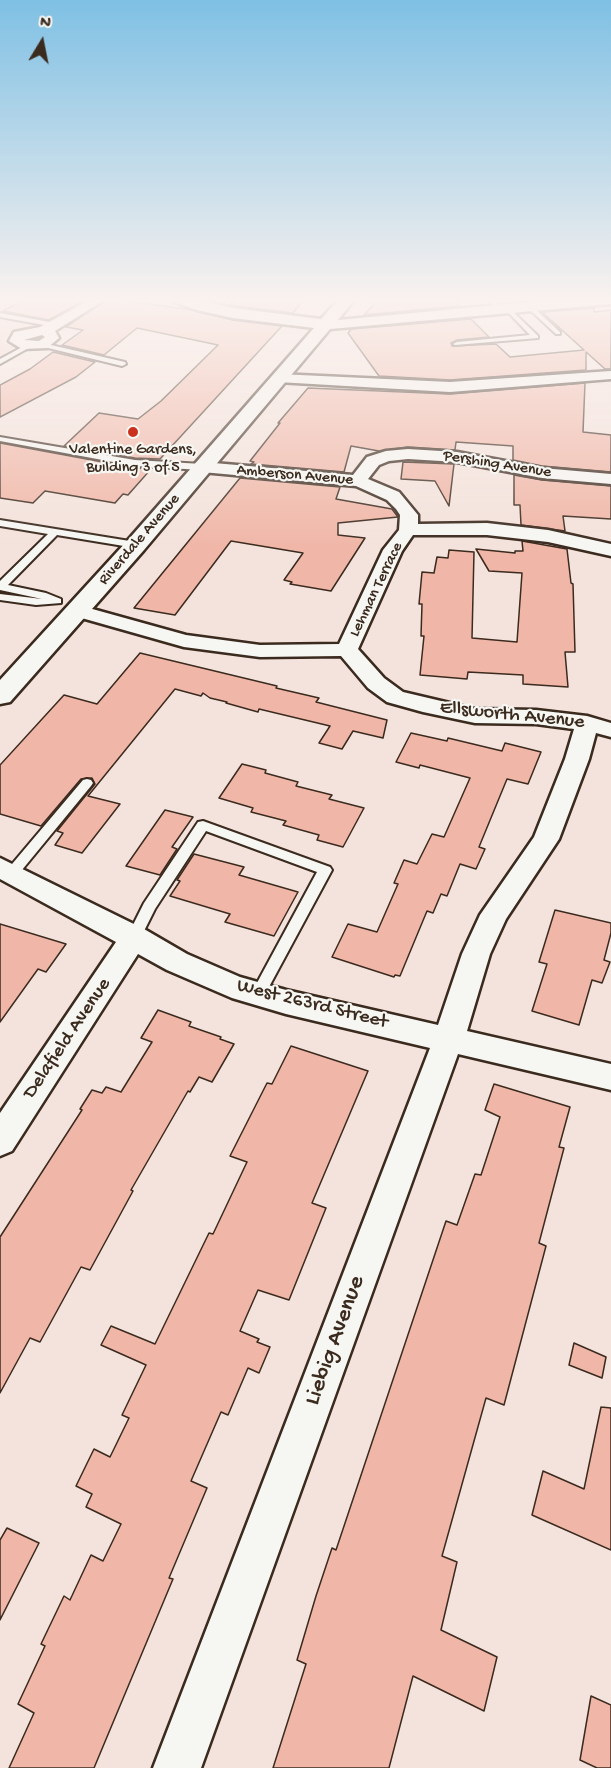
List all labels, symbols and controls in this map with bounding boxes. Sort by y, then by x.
north arrow [12,12,72,72]
text: N [38,14,52,34]
marker: Valentine Gardens, Building 3 of 5 [126,425,140,439]
place label: Valentine Gardens, Building 3 of 5 [69,441,197,479]
street label: Pershing Avenue [442,447,552,483]
street label: Amberson Avenue [236,461,354,491]
street label: Riverdale Avenue [95,490,185,590]
street label: Lehman Terrace [346,540,408,640]
street label: Ellsworth Avenue [438,696,586,736]
street label: Delafield Avenue [19,974,117,1104]
street label: West 263rd Street [234,975,390,1035]
street label: Liebig Avenue [299,1272,373,1410]

